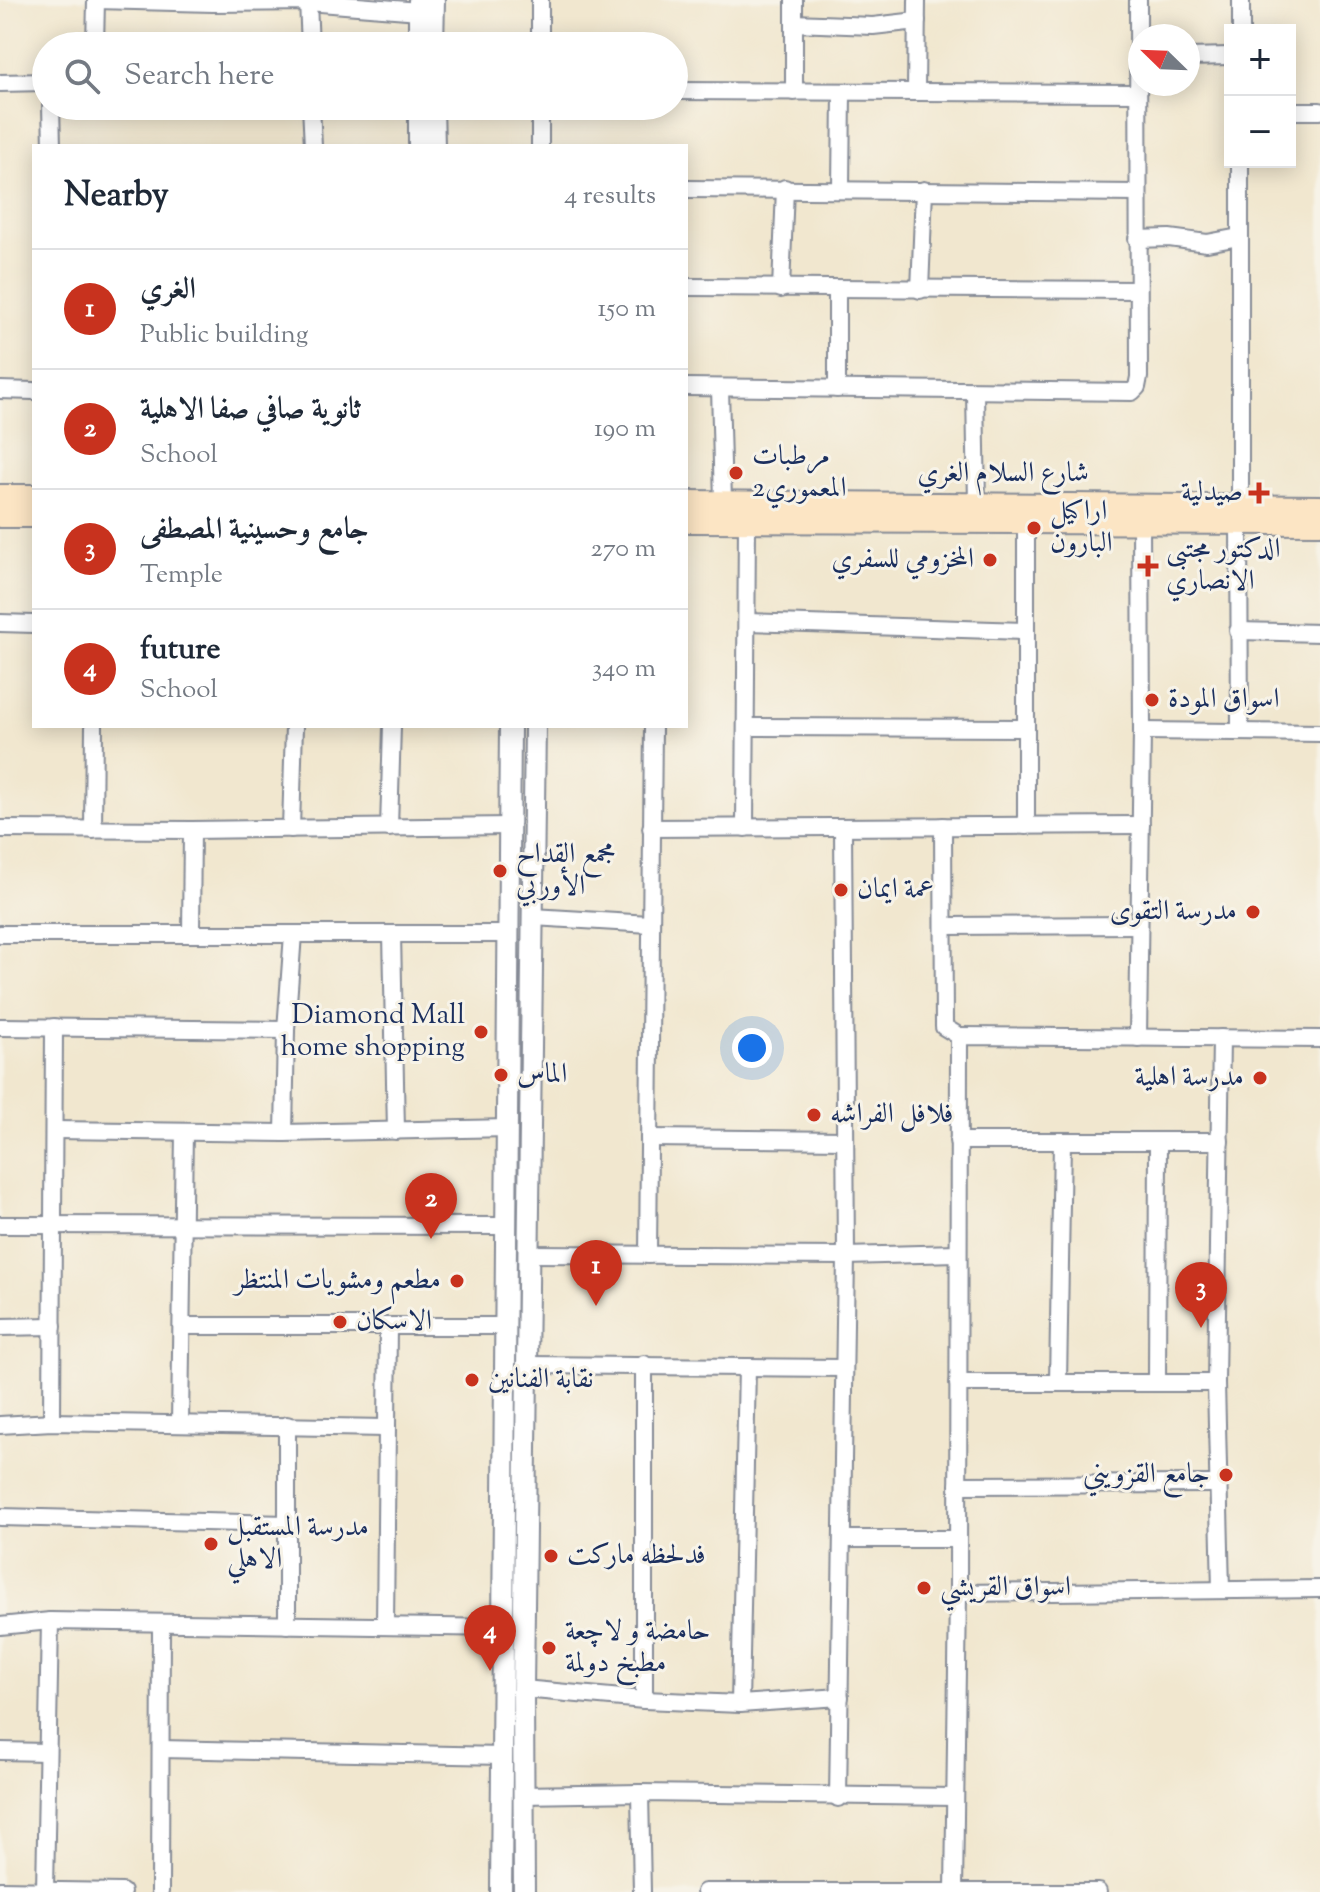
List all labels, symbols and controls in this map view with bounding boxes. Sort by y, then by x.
north arrow [1128,24,1200,96]
map controls [1224,24,1296,168]
button: + [1224,24,1296,96]
search box [32,32,688,120]
icon: search [60,54,104,98]
text: Search here [124,55,274,98]
button: − [1224,96,1296,168]
text: Nearby [64,172,169,221]
text: 4 results [564,178,656,215]
text: الغري [140,269,196,312]
text: 1 [86,291,94,328]
text: 150 m [597,291,656,328]
text: Public building [140,317,308,354]
text: ثانوية صافي صفا الاهلية [140,389,361,432]
text: 2 [84,411,96,448]
text: 190 m [594,411,656,448]
text: School [140,437,218,474]
place label: مرطبات المعموري2 [752,437,847,509]
street label: شارع السلام الغري [917,454,1089,496]
marker: مرطبات المعموري2 [727,464,745,482]
place label: صيدلية [1181,473,1243,513]
marker: صيدلية [1250,484,1268,502]
place label: اراكيل البارون [1050,492,1113,564]
text: جامع وحسينية المصطفى [140,509,369,552]
marker: اراكيل البارون [1025,519,1043,537]
place label: الدكتور مجتبى الانصاري [1166,530,1280,602]
text: 3 [85,531,95,568]
text: 270 m [591,531,656,568]
place label: المخزومي للسفري [831,540,974,580]
marker: المخزومي للسفري [981,551,999,569]
marker: الدكتور مجتبى الانصاري [1137,555,1159,577]
text: Temple [140,557,223,594]
text: future [140,629,220,672]
text: 4 [83,651,97,688]
text: 340 m [592,651,656,688]
text: School [140,672,218,709]
place label: اسواق المودة [1168,680,1280,720]
marker: اسواق المودة [1143,691,1161,709]
place label: مجمع القداح الأوربي [516,835,616,907]
marker: مجمع القداح الأوربي [491,862,509,880]
place label: عمة ايمان [857,870,934,910]
marker: عمة ايمان [832,881,850,899]
place label: مدرسة التقوى [1110,892,1237,932]
marker: مدرسة التقوى [1244,903,1262,921]
place label: Diamond Mall home shopping [281,996,465,1068]
marker: Diamond Mall home shopping [472,1023,490,1041]
your location [732,1028,772,1068]
place label: الماس [517,1055,567,1095]
place label: مدرسة اهلية [1135,1058,1244,1098]
marker: الماس [492,1066,510,1084]
marker: مدرسة اهلية [1251,1069,1269,1087]
place label: فلافل الفراشه [830,1095,954,1135]
marker: فلافل الفراشه [805,1106,823,1124]
pin: 2 [405,1173,457,1239]
pin: 1 [570,1240,622,1306]
place label: مطعم ومشويات المنتظر [231,1261,441,1305]
pin: 3 [1175,1262,1227,1328]
marker: مطعم ومشويات المنتظر [448,1272,466,1290]
place label: الاسكان [356,1302,432,1342]
marker: الاسكان [331,1313,349,1331]
place label: نقابة الفنانين [488,1360,594,1400]
marker: نقابة الفنانين [463,1371,481,1389]
place label: جامع القزويني [1083,1455,1210,1498]
marker: جامع القزويني [1217,1466,1235,1484]
place label: مدرسة المستقبل الاهلي [227,1508,369,1584]
marker: مدرسة المستقبل الاهلي [202,1535,220,1553]
place label: فدلحظه ماركت [567,1536,706,1576]
marker: فدلحظه ماركت [542,1547,560,1565]
place label: اسواق القريشي [940,1568,1071,1612]
marker: اسواق القريشي [915,1579,933,1597]
pin: 4 [464,1605,516,1671]
place label: حامضة و لاچعة مطبخ دولمة [565,1612,710,1686]
marker: حامضة و لاچعة مطبخ دولمة [540,1639,558,1657]

